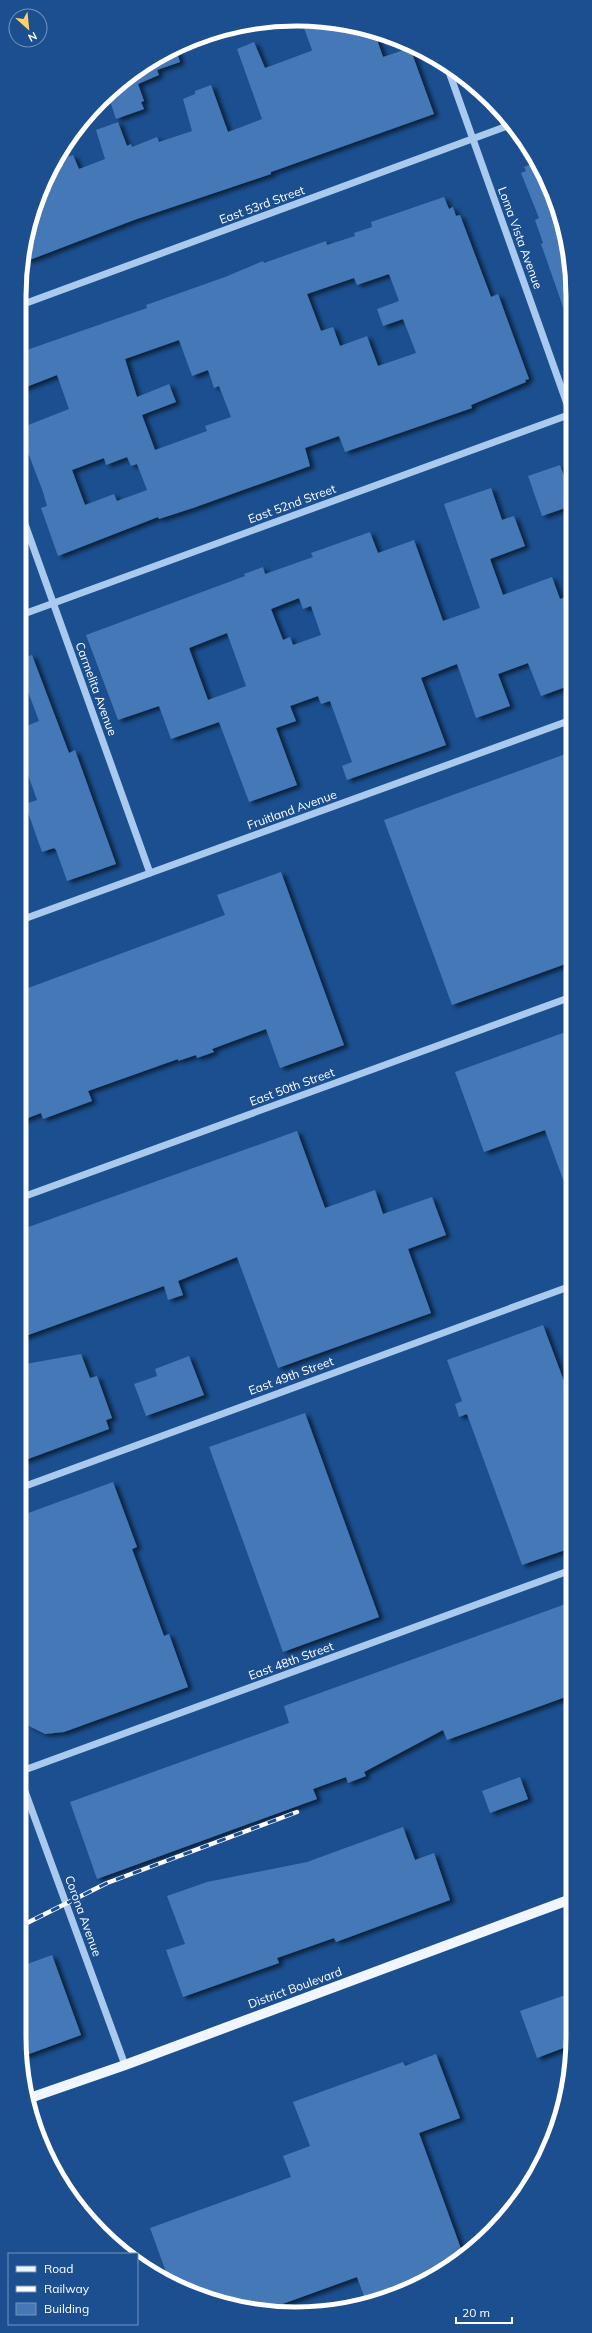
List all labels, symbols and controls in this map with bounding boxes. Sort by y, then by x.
north arrow [8,8,48,48]
text: N [26,29,39,45]
street label: East 53rd Street [217,182,306,227]
street label: Loma Vista Avenue [495,185,546,291]
street label: East 52nd Street [246,481,338,526]
street label: Carmelita Avenue [73,640,120,738]
street label: Fruitland Avenue [245,786,339,833]
street label: East 50th Street [247,1064,336,1109]
street label: East 49th Street [246,1353,335,1398]
street label: East 48th Street [246,1638,335,1683]
street label: Corona Avenue [62,1873,105,1958]
street label: District Boulevard [246,1964,344,2011]
legend [8,2253,138,2325]
text: Road [44,2261,73,2276]
text: Railway [44,2281,90,2296]
scale bar [456,2299,512,2325]
text: Building [44,2301,89,2316]
text: 20 m [462,2305,490,2320]

